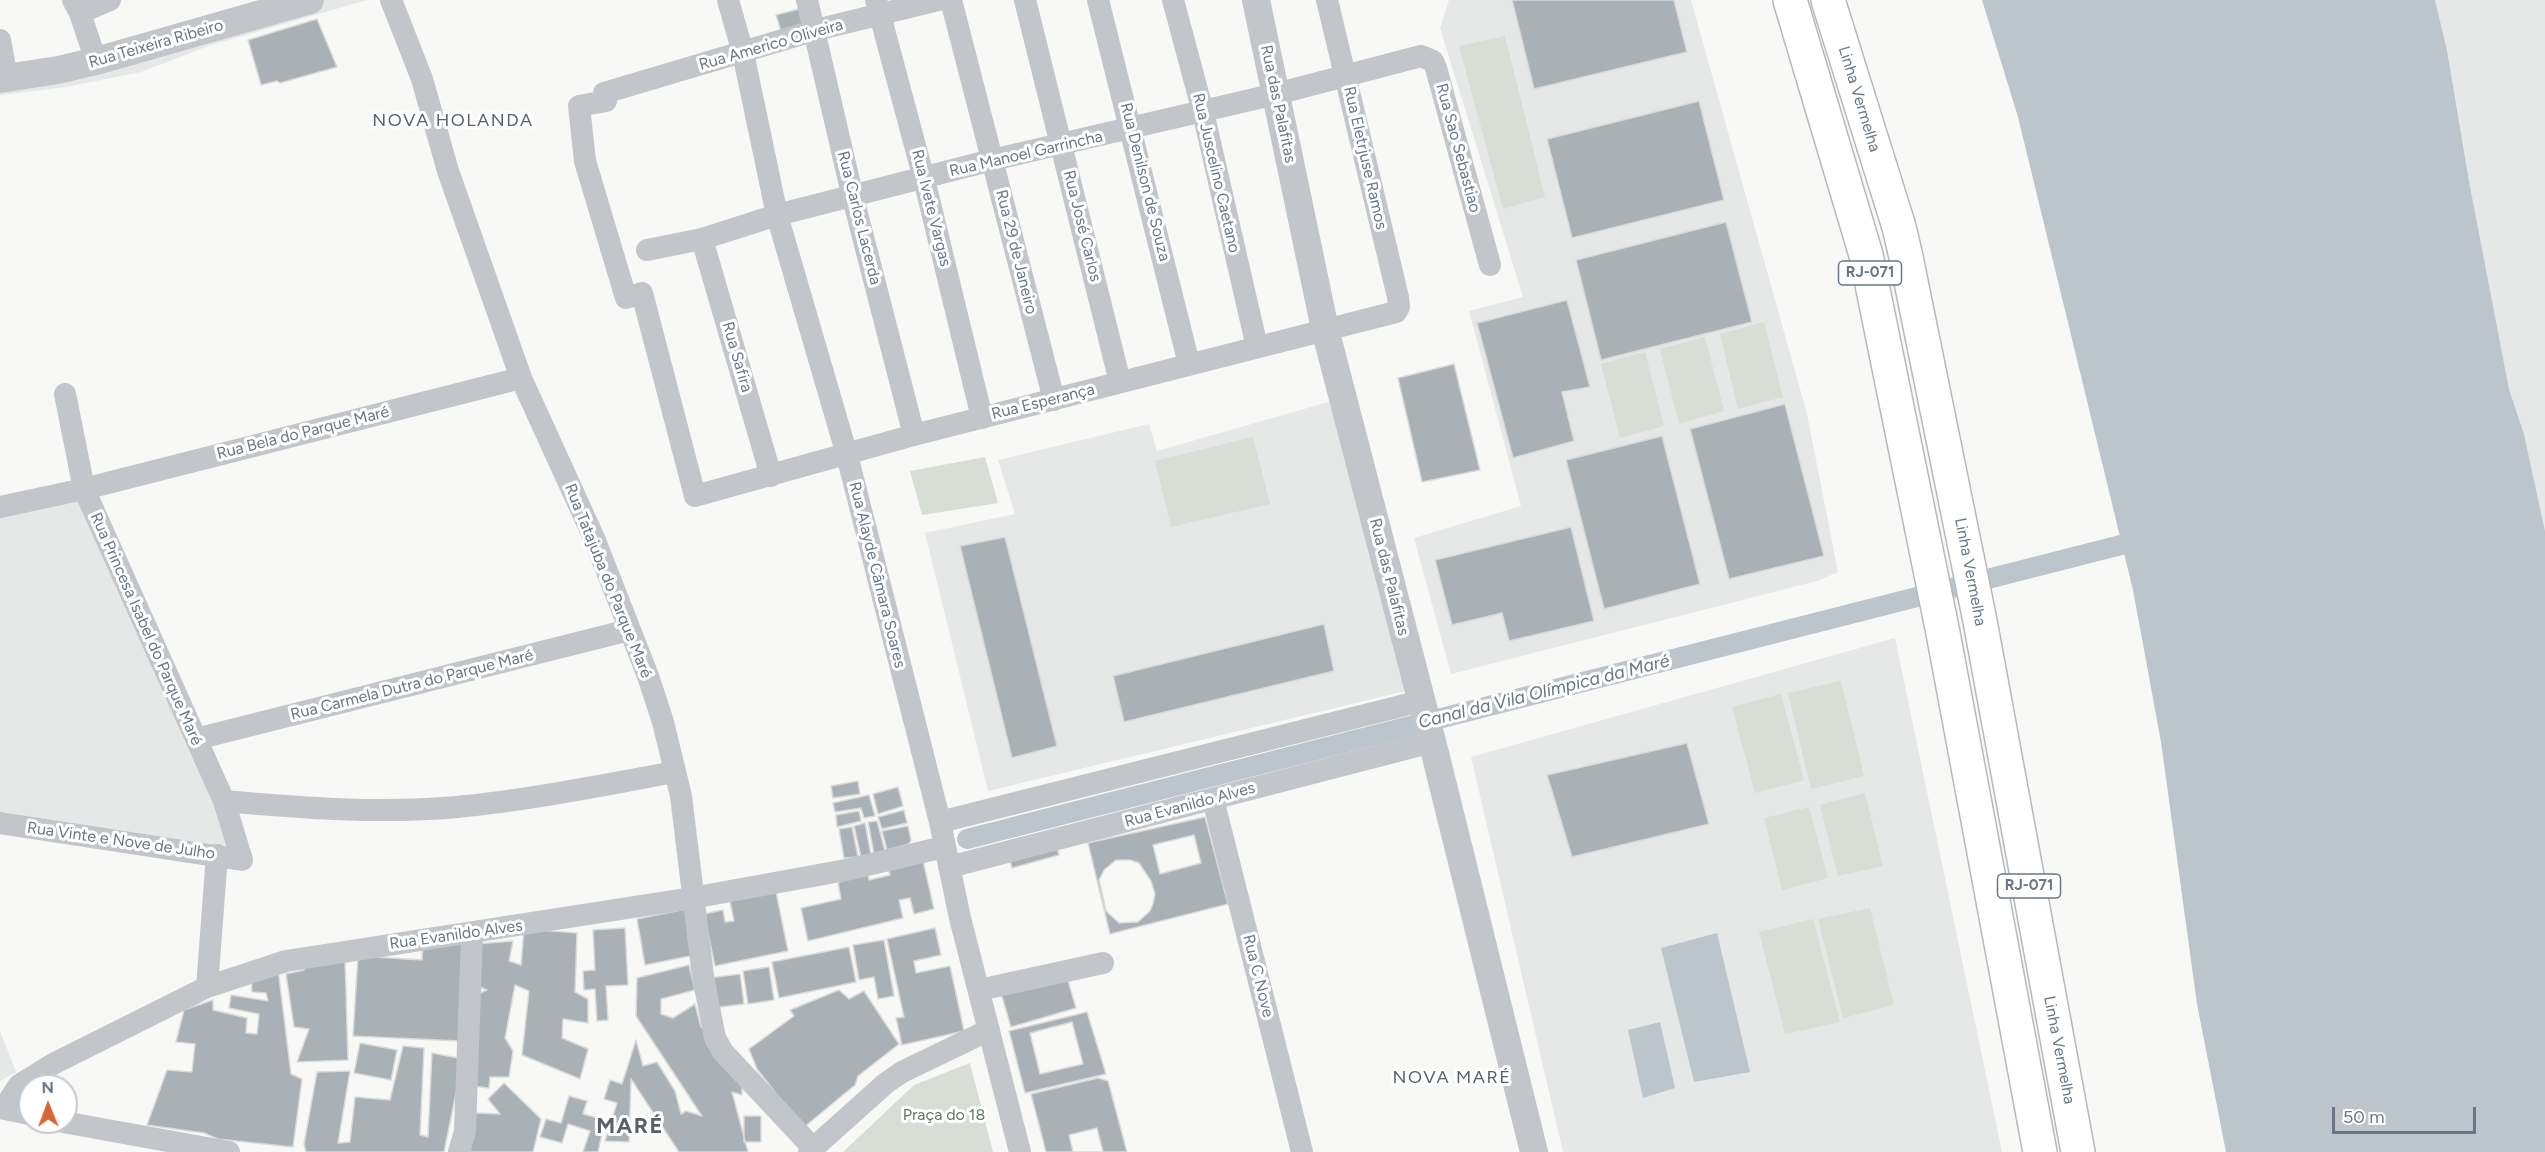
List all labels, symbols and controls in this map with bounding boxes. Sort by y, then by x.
street label: Rua Americo Oliveira [697,15,845,75]
street label: Rua Teixeira Ribeiro [87,16,225,72]
street label: Rua das Palafitas [1256,43,1300,165]
street label: Linha Vermelha [1834,44,1884,154]
street label: Rua Sao Sebastiao [1432,81,1484,215]
street label: Rua Eletrjuse Ramos [1339,85,1391,231]
street label: Rua Juscelino Caetano [1188,91,1244,255]
street label: Rua Denilson de Souza [1116,101,1174,263]
district label: NOVA HOLANDA [372,110,534,132]
street label: Rua Manoel Garrincha [948,127,1104,181]
street label: Rua Ivete Vargas [907,147,955,269]
street label: Rua Carlos Lacerda [833,149,885,287]
street label: Rua José Carlos [1059,168,1105,284]
street label: Rua 29 de Janeiro [991,188,1041,316]
road number: RJ-071 [1838,261,1902,285]
street label: Rua Safira [718,320,756,394]
street label: Rua Esperança [990,380,1096,424]
street label: Rua Bela do Parque Maré [215,402,391,464]
street label: Rua Alayde Câmara Soares [845,480,909,670]
street label: Rua Tatajuba do Parque Maré [560,481,656,681]
street label: Rua Princesa Isabel do Parque Maré [86,510,206,748]
street label: Rua das Palafitas [1365,516,1413,638]
street label: Linha Vermelha [1950,516,1990,628]
street label: Rua Carmela Dutra do Parque Maré [289,645,535,725]
water label: Canal da Vila Olímpica da Maré [1416,650,1672,734]
street label: Rua Evanildo Alves [1123,778,1257,832]
street label: Rua Vinte e Nove de Julho [26,818,216,864]
road number: RJ-071 [1998,874,2060,898]
street label: Rua Evanildo Alves [388,916,524,954]
street label: Rua C Nove [1238,933,1278,1019]
street label: Linha Vermelha [2039,994,2079,1106]
district label: NOVA MARÉ [1393,1067,1511,1089]
north arrow [18,1074,78,1134]
text: N [41,1078,54,1097]
scale bar [2335,1095,2479,1133]
park label: Praça do 18 [903,1105,985,1125]
text: 50 m [2343,1106,2385,1128]
district label: MARÉ [596,1114,664,1140]

